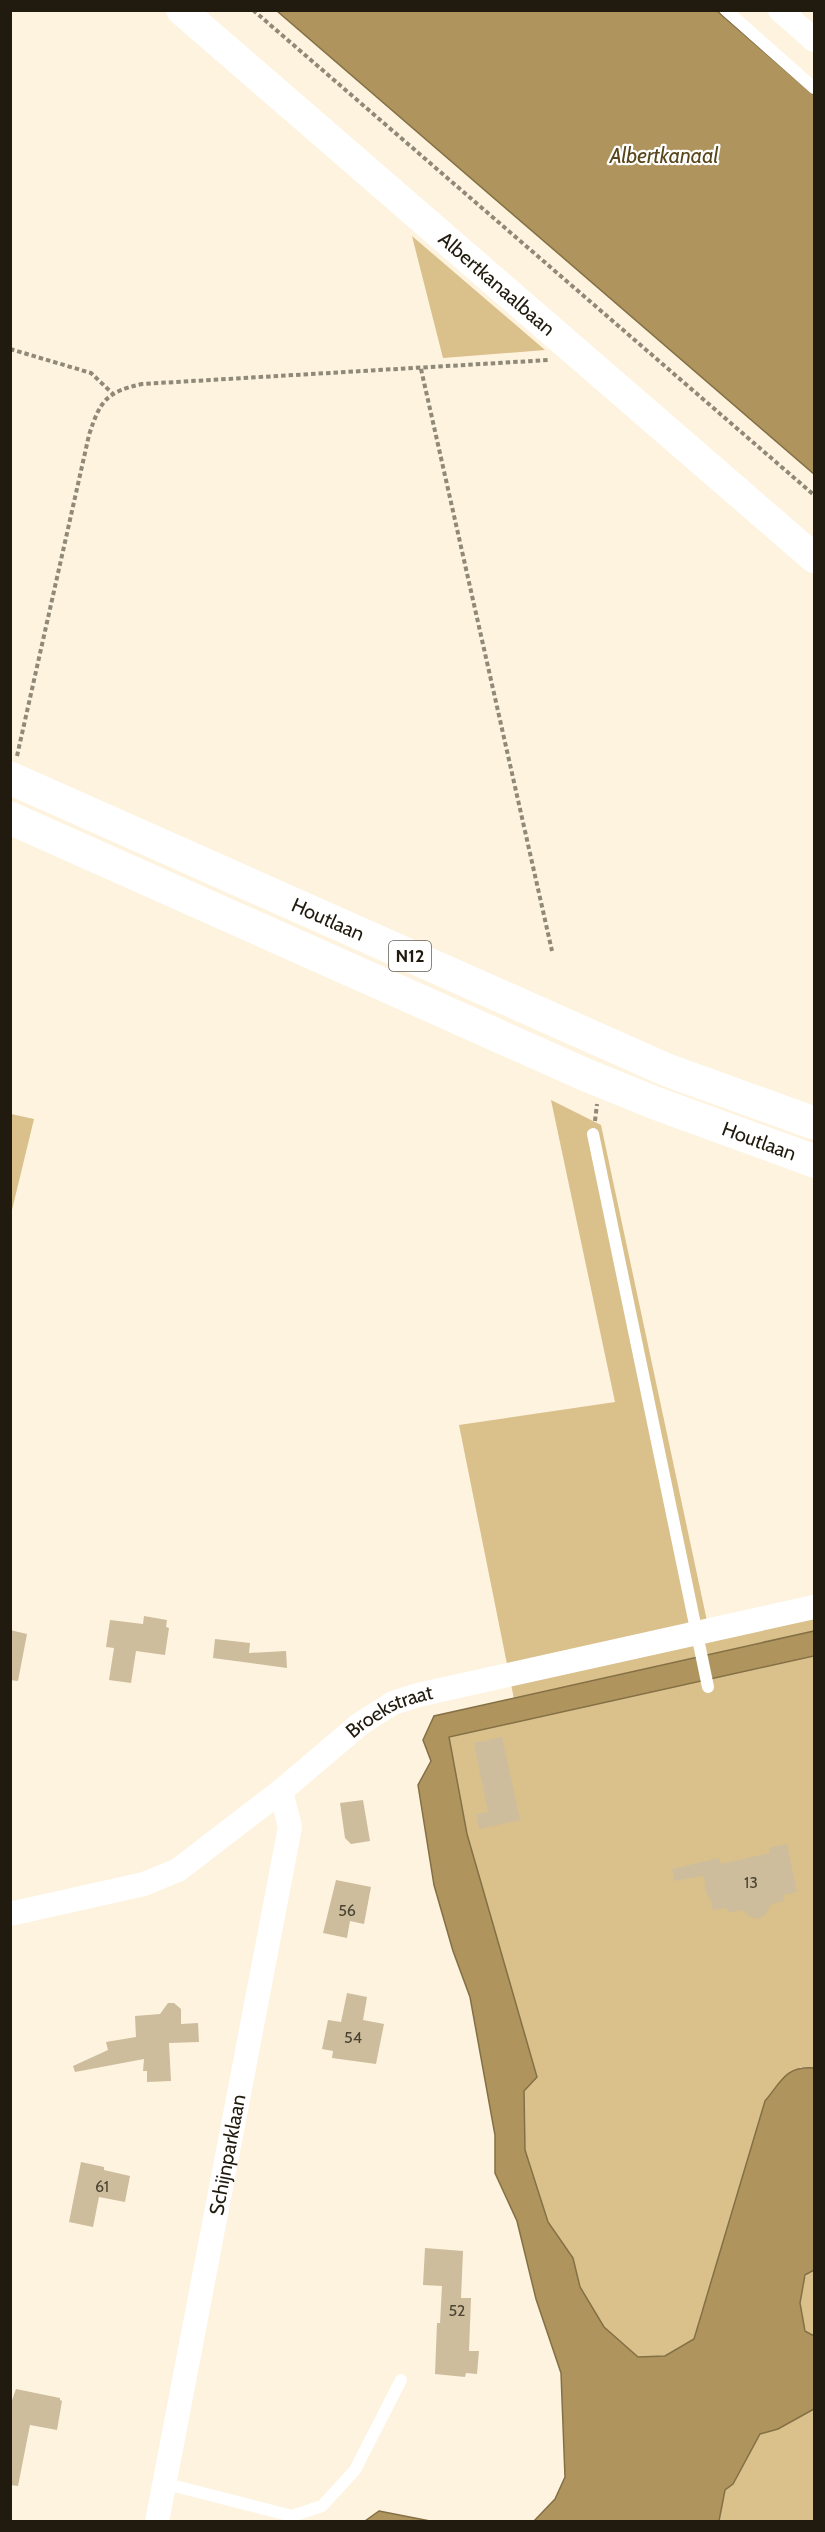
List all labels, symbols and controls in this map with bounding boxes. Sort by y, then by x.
water label: Albertkanaal [609,143,718,168]
street label: Albertkanaalbaan [434,227,560,341]
street label: Houtlaan [288,893,368,946]
road number: N12 [389,941,431,971]
street label: Houtlaan [719,1116,799,1165]
street label: Broekstraat [341,1680,435,1743]
house number: 13 [744,1873,758,1892]
house number: 56 [338,1901,356,1920]
house number: 54 [344,2028,362,2047]
street label: Schijnparklaan [204,2092,251,2217]
house number: 61 [95,2177,109,2196]
house number: 52 [448,2301,466,2320]

